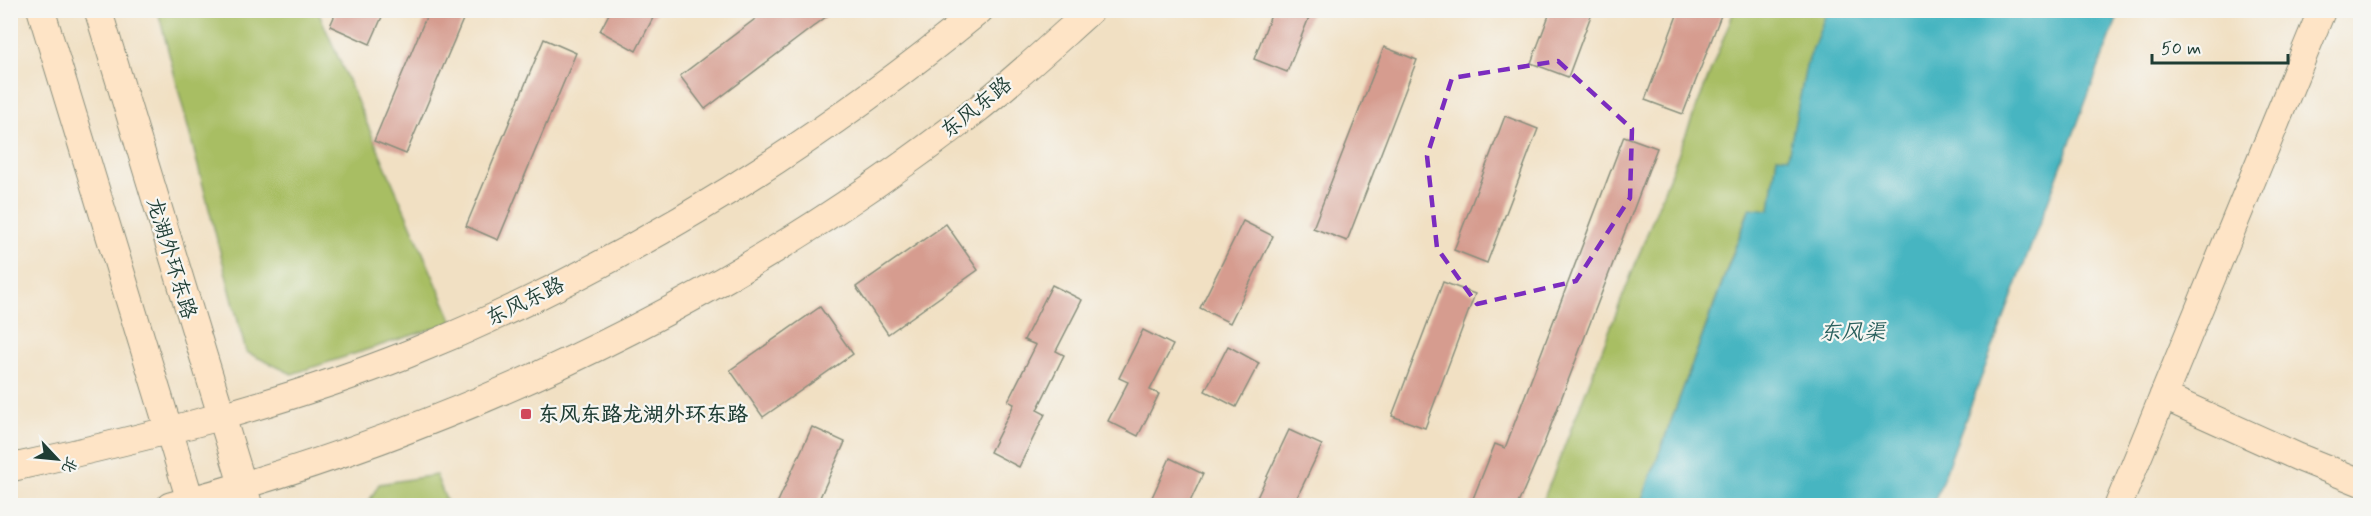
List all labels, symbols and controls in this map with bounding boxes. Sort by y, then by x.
scale bar [2152,27,2288,65]
text: 50 m [2161,37,2201,61]
street label: 东风东路 [935,70,1018,145]
street label: 龙湖外环东路 [139,194,203,323]
street label: 东风东路 [482,271,569,333]
water label: 东风渠 [1819,319,1887,347]
place label: 东风东路龙湖外环东路 [538,401,748,429]
marker: 东风东路龙湖外环东路 [519,407,533,421]
north arrow [27,429,87,489]
text: 北 [56,453,82,477]

